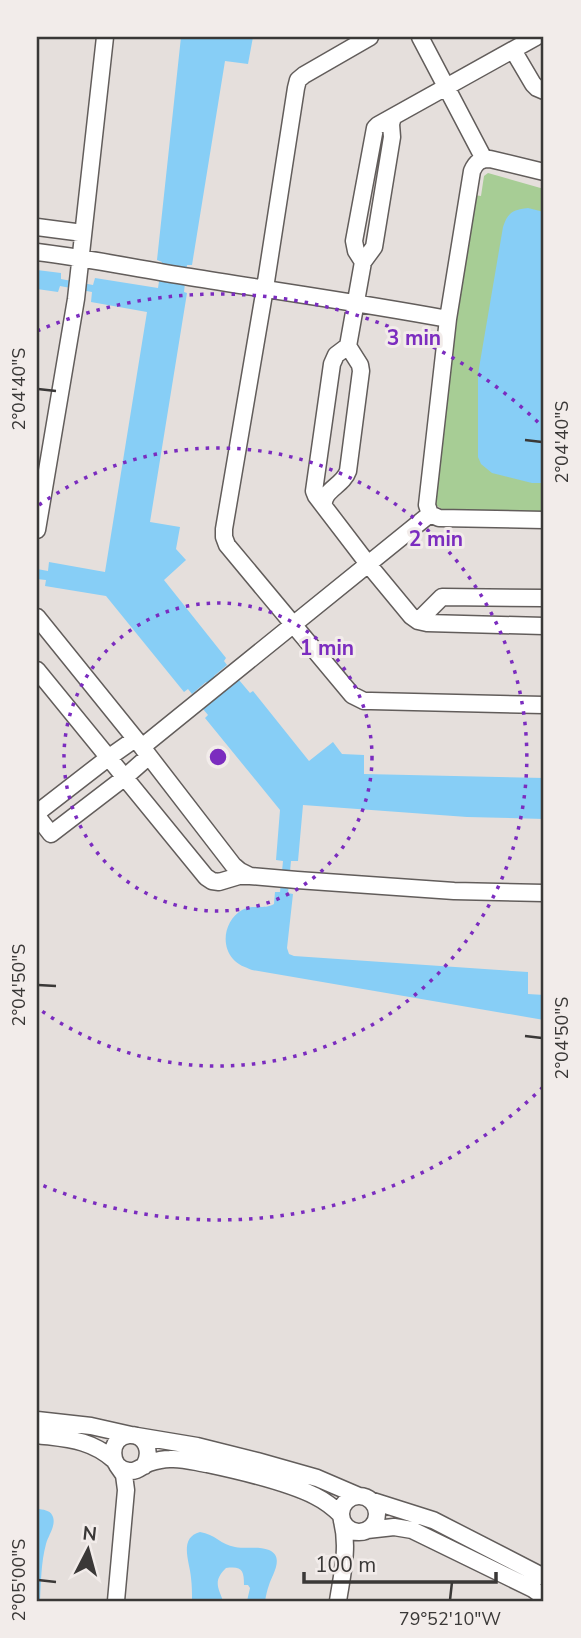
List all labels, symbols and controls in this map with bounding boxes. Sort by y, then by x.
text: 3 min [387,324,441,352]
text: 2°04'40"S [7,348,31,430]
text: 2°04'40"S [550,401,574,483]
text: 2 min [409,525,463,553]
text: 1 min [300,634,354,662]
centre of rings [206,745,230,769]
text: 2°04'50"S [7,944,31,1026]
text: 2°04'50"S [550,997,574,1079]
north arrow [52,1516,122,1586]
text: N [81,1520,98,1548]
text: 2°05'00"S [7,1539,31,1621]
scale bar [304,1540,497,1584]
text: 100 m [315,1551,376,1579]
text: 79°52'10"W [399,1607,501,1631]

